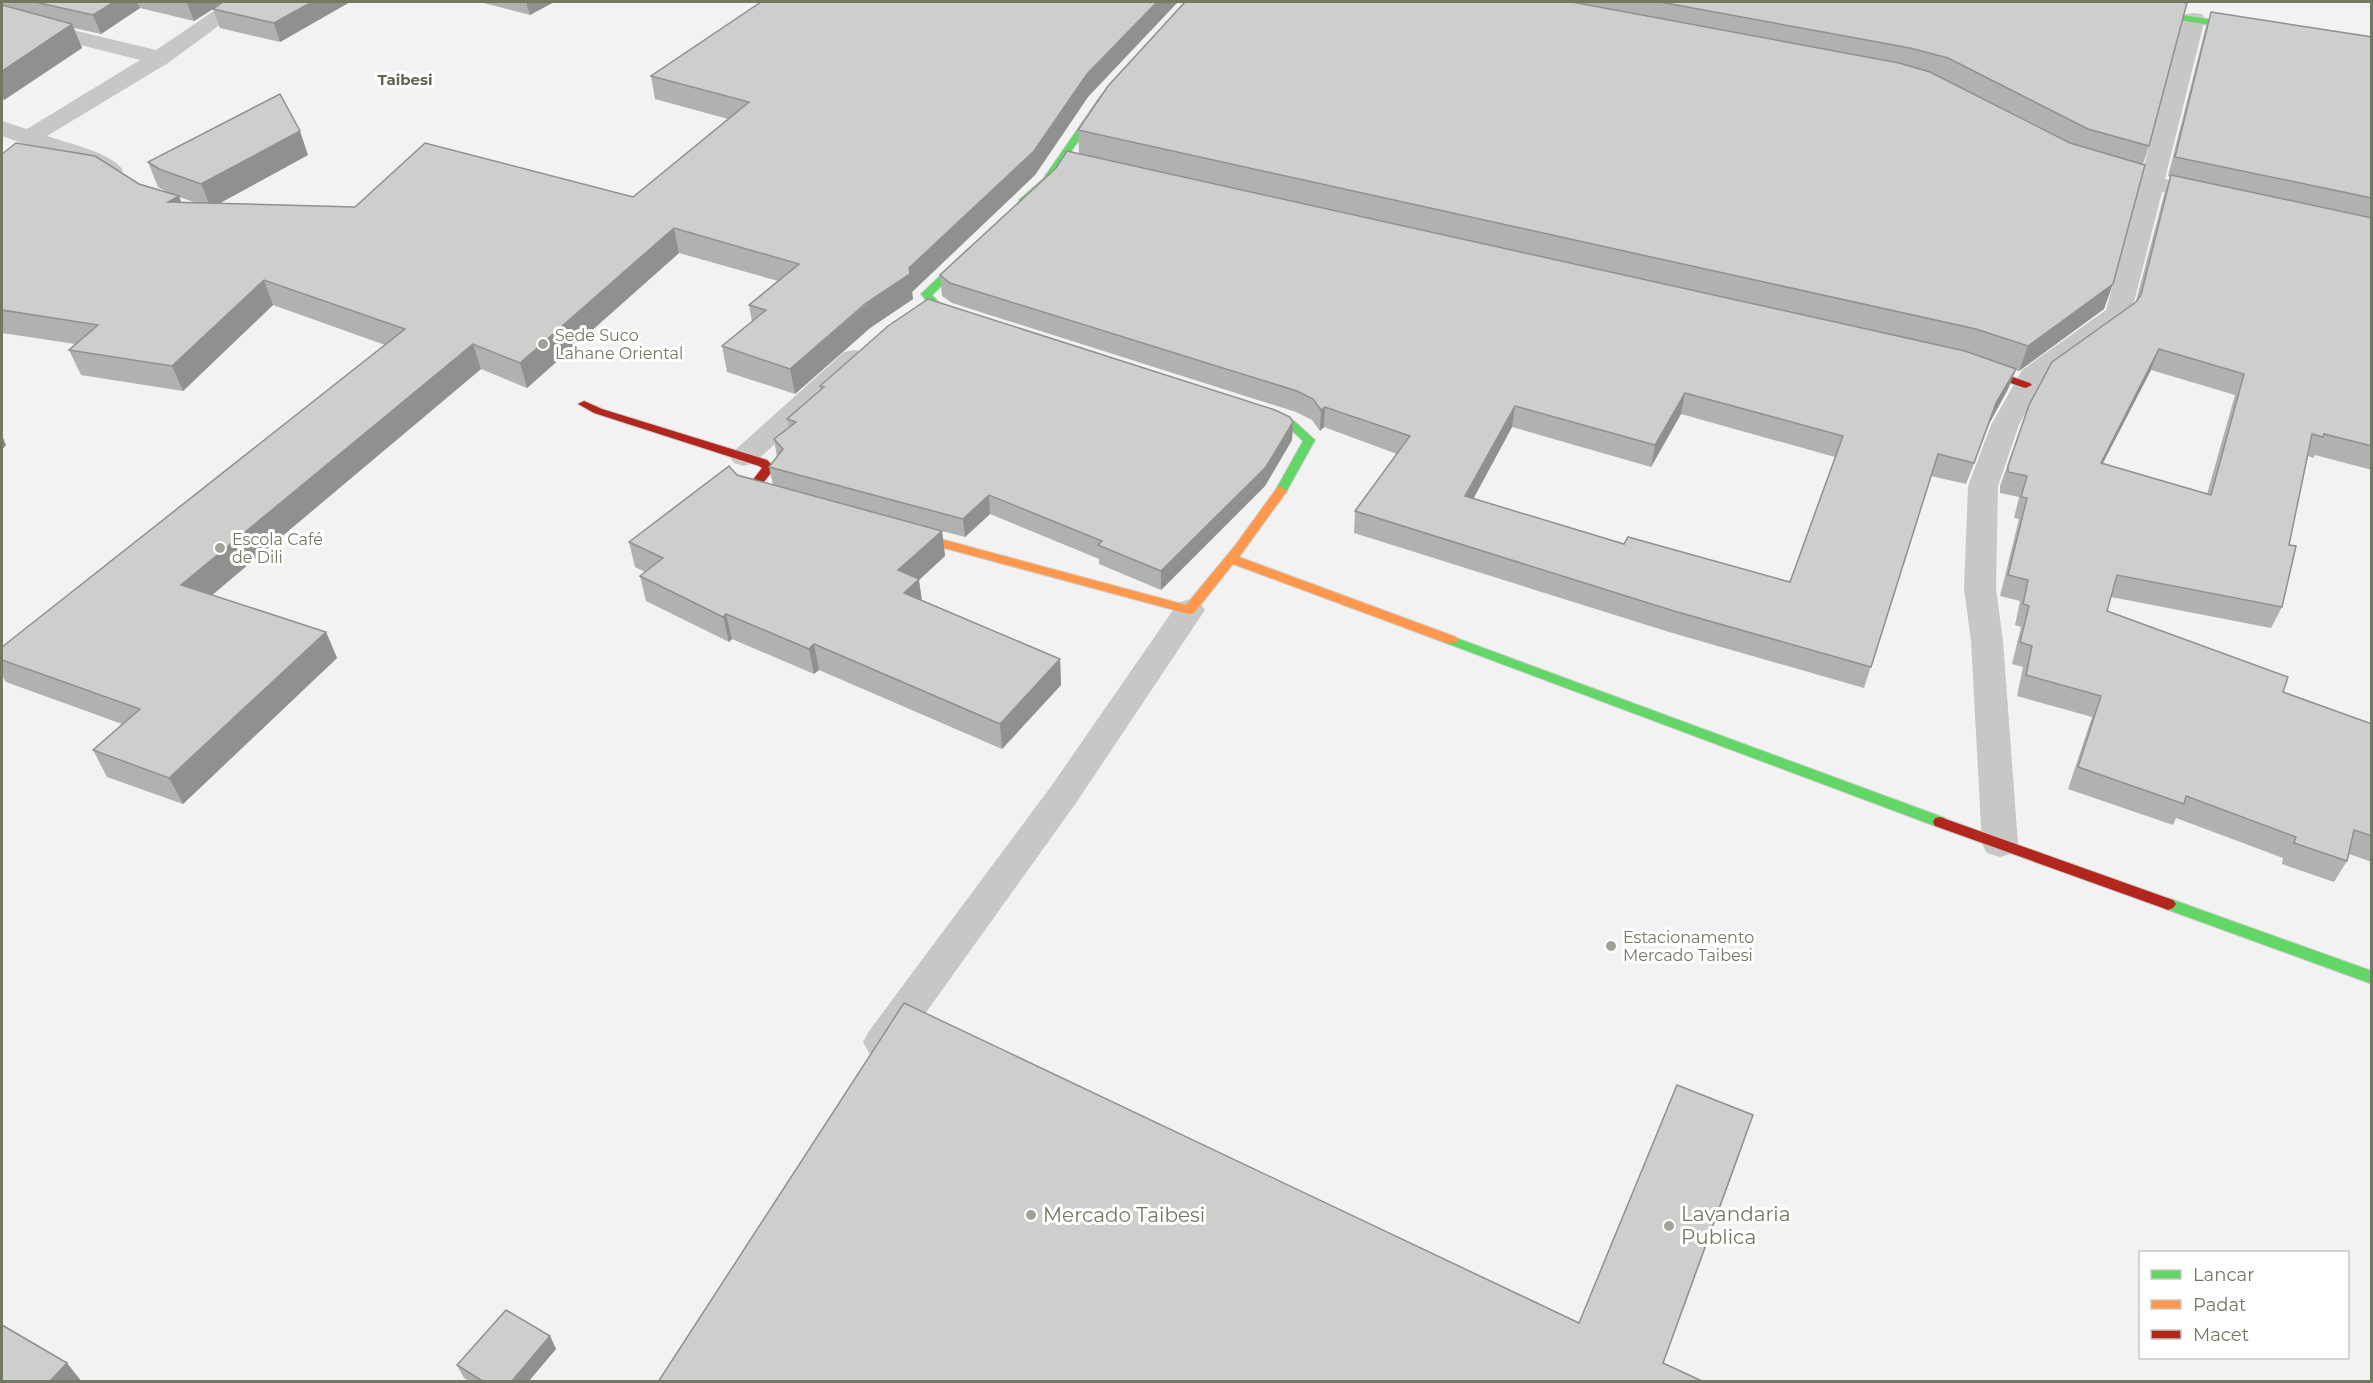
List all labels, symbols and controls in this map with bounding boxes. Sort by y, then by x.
district label: Taibesi [378,70,432,89]
place label: Sede Suco Lahane Oriental [555,326,683,363]
marker: Sede Suco Lahane Oriental [536,337,550,351]
place label: Escola Café de Dili [232,530,323,567]
marker: Escola Café de Dili [213,541,227,555]
place label: Estacionamento Mercado Taibesi [1623,928,1754,965]
marker: Estacionamento Mercado Taibesi [1604,939,1618,953]
place label: Lavandaria Publica [1681,1202,1791,1249]
place label: Mercado Taibesi [1043,1203,1205,1227]
marker: Mercado Taibesi [1024,1208,1038,1222]
marker: Lavandaria Publica [1662,1219,1676,1233]
legend [2139,1251,2349,1359]
text: Lancar [2193,1264,2254,1286]
text: Padat [2193,1294,2246,1316]
text: Macet [2193,1324,2249,1346]

